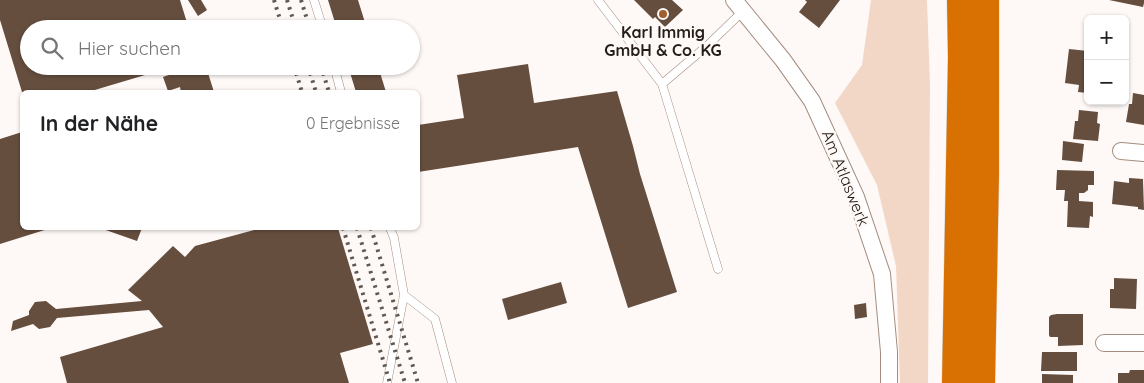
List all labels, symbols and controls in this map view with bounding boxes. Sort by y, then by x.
marker: Karl Immig GmbH & Co. KG [657,8,669,20]
map controls [1084,15,1129,105]
button: + [1084,15,1129,60]
search box [20,20,420,75]
place label: Karl Immig GmbH & Co. KG [604,22,722,60]
icon: search [38,34,66,62]
text: Hier suchen [78,36,181,60]
button: − [1084,60,1129,105]
text: In der Nähe [40,110,158,136]
text: 0 Ergebnisse [306,113,400,133]
street label: Am Atlaswerk [818,127,874,229]

